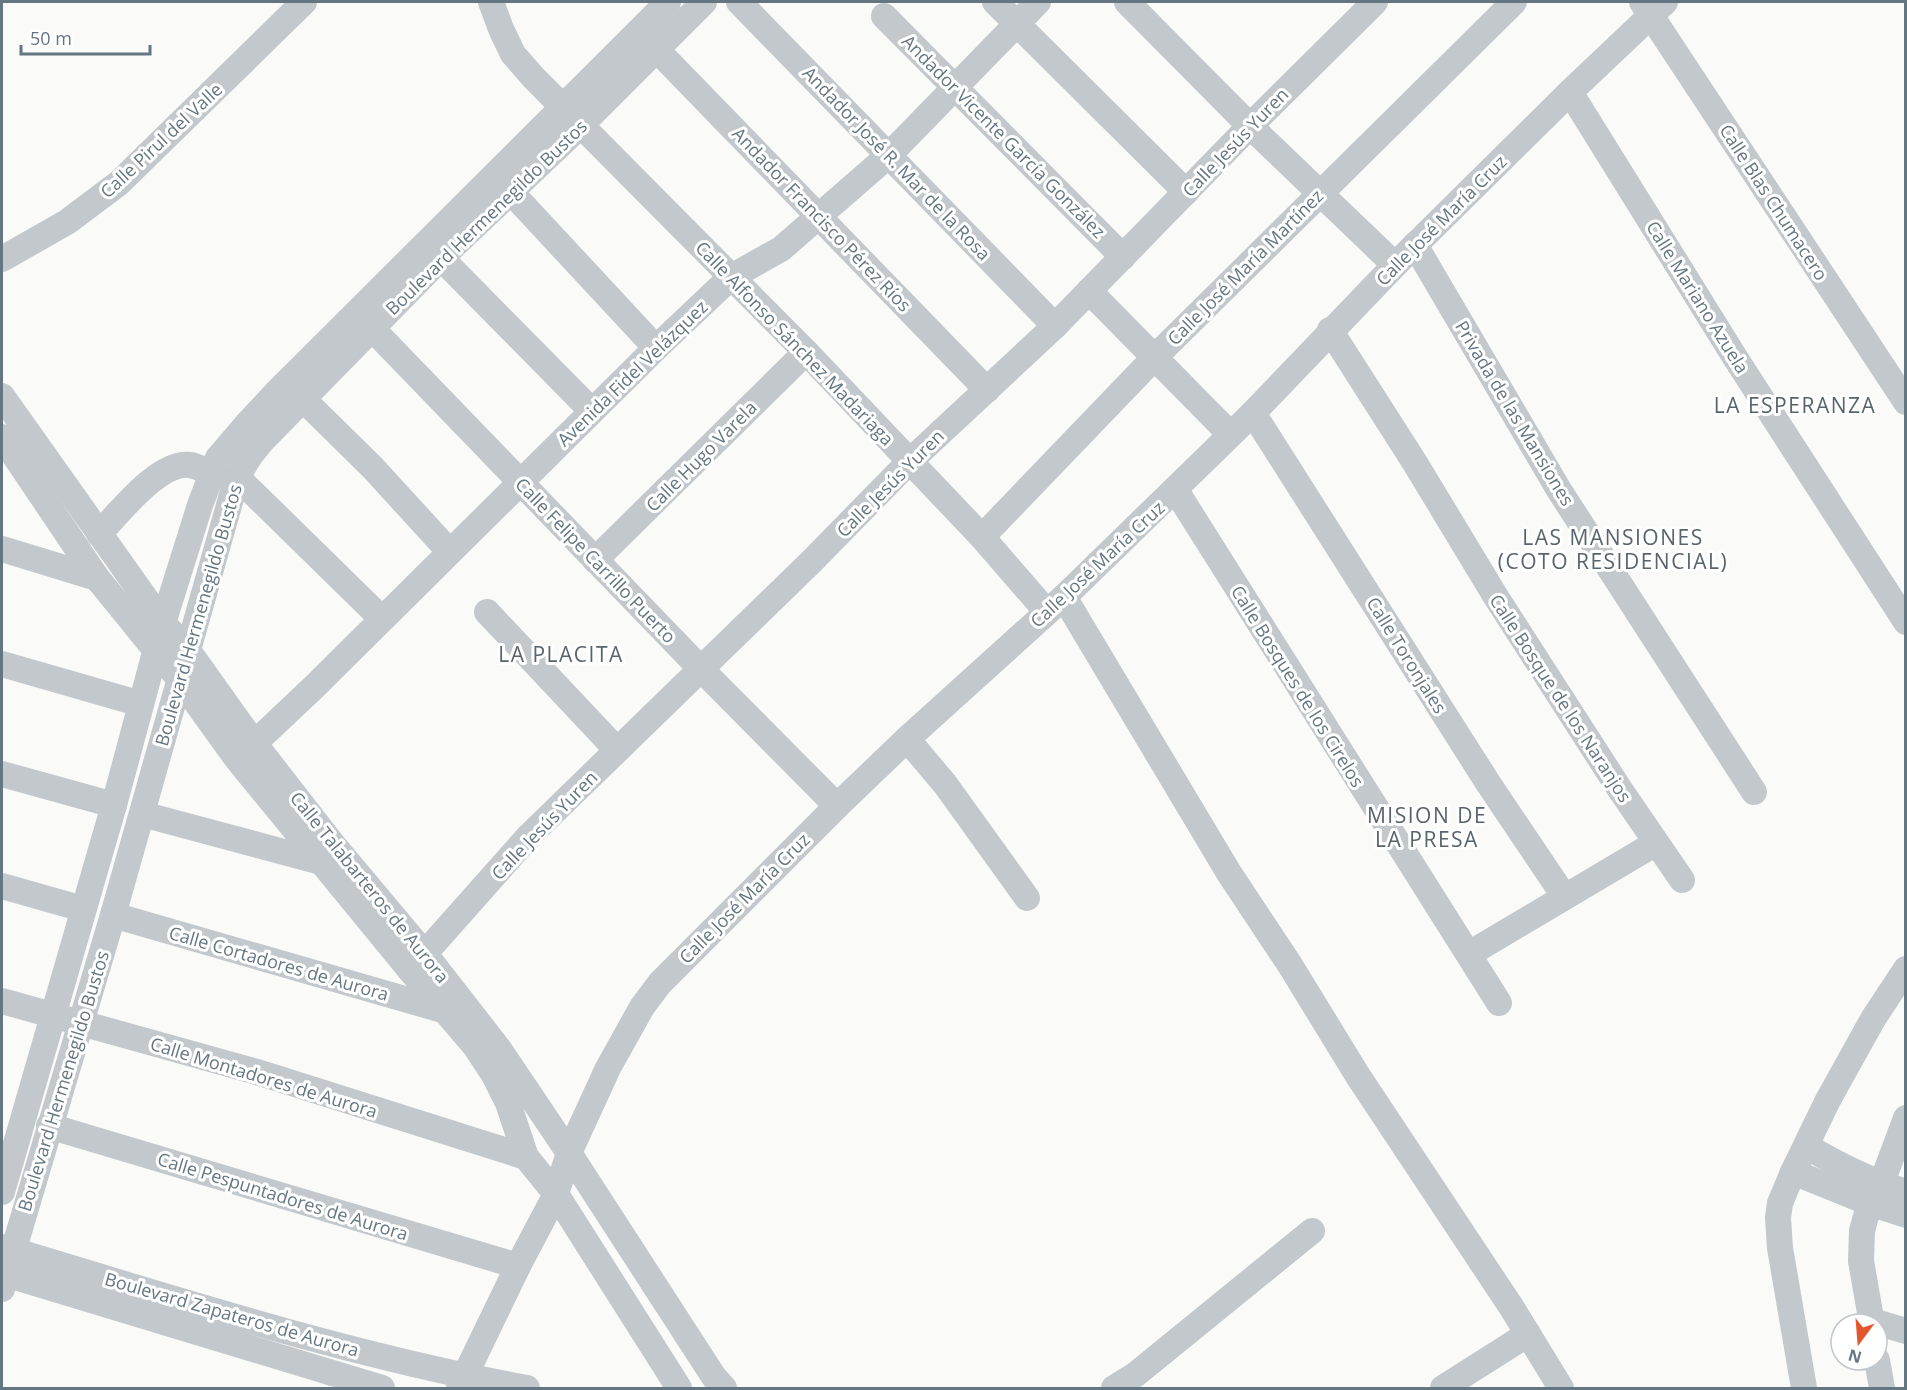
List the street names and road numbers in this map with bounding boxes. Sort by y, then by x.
street label: Andador Vicente García González [897,29,1111,243]
street label: Andador José R. Mar de la Rosa [798,61,996,265]
street label: Calle Pirul del Valle [95,77,227,203]
street label: Calle Jesús Yuren [1177,82,1293,202]
street label: Boulevard Hermenegildo Bustos [380,114,592,320]
street label: Calle Blas Chumacero [1714,119,1834,285]
street label: Andador Francisco Pérez Ríos [727,122,917,316]
street label: Calle José María Cruz [1371,150,1511,290]
street label: Calle José María Martínez [1162,184,1328,350]
street label: Calle Mariano Azuela [1641,216,1755,378]
street label: Calle Alfonso Sánchez Madariaga [691,235,899,451]
street label: Avenida Fidel Velázquez [552,295,712,451]
street label: Privada de las Mansiones [1450,316,1580,510]
street label: Calle Hugo Varela [640,395,762,517]
street label: Calle Jesús Yuren [831,424,949,542]
street label: Calle Felipe Carrillo Puerto [511,472,681,648]
street label: Boulevard Hermenegildo Bustos [149,481,247,749]
street label: Calle José María Cruz [1025,495,1169,633]
street label: Calle Bosques de los Cirelos [1226,581,1370,791]
street label: Calle Bosque de los Naranjos [1485,589,1637,807]
street label: Calle Toronjales [1362,592,1452,718]
street label: Calle Jesús Yuren [486,765,602,885]
street label: Calle Talabarteros de Aurora [285,786,455,988]
street label: Calle José María Cruz [674,828,814,968]
street label: Calle Cortadores de Aurora [166,920,392,1006]
street label: Boulevard Hermenegildo Bustos [12,948,114,1214]
street label: Calle Montadores de Aurora [148,1031,380,1123]
street label: Calle Pespuntadores de Aurora [155,1146,411,1246]
street label: Boulevard Zapateros de Aurora [102,1266,362,1362]

